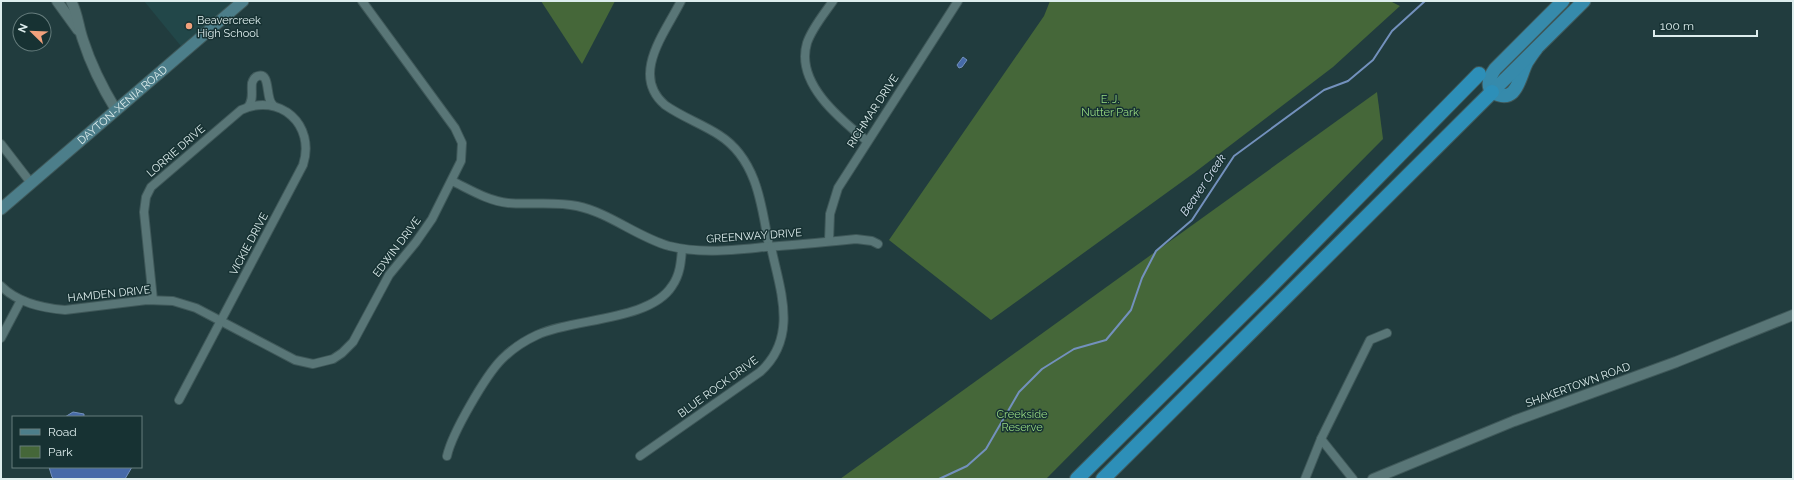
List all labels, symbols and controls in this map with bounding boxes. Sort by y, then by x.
north arrow [12,12,52,52]
scale bar [1654,12,1757,38]
place label: Beavercreek High School [197,14,261,40]
text: 100 m [1660,19,1694,33]
marker: Beavercreek High School [184,21,194,31]
text: N [16,22,31,35]
street label: DAYTON-XENIA ROAD [75,62,170,147]
street label: RICHMAR DRIVE [845,72,902,150]
park label: E. J. Nutter Park [1081,93,1139,119]
street label: LORRIE DRIVE [144,122,208,180]
water label: Beaver Creek [1177,151,1229,219]
street label: VICKIE DRIVE [227,210,271,278]
street label: EDWIN DRIVE [370,214,424,280]
street label: GREENWAY DRIVE [706,226,803,246]
street label: HAMDEN DRIVE [67,283,151,305]
street label: BLUE ROCK DRIVE [675,353,761,420]
street label: SHAKERTOWN ROAD [1524,360,1632,410]
park label: Creekside Reserve [997,408,1048,434]
legend [12,416,142,468]
text: Road [48,425,77,439]
text: Park [48,445,73,459]

